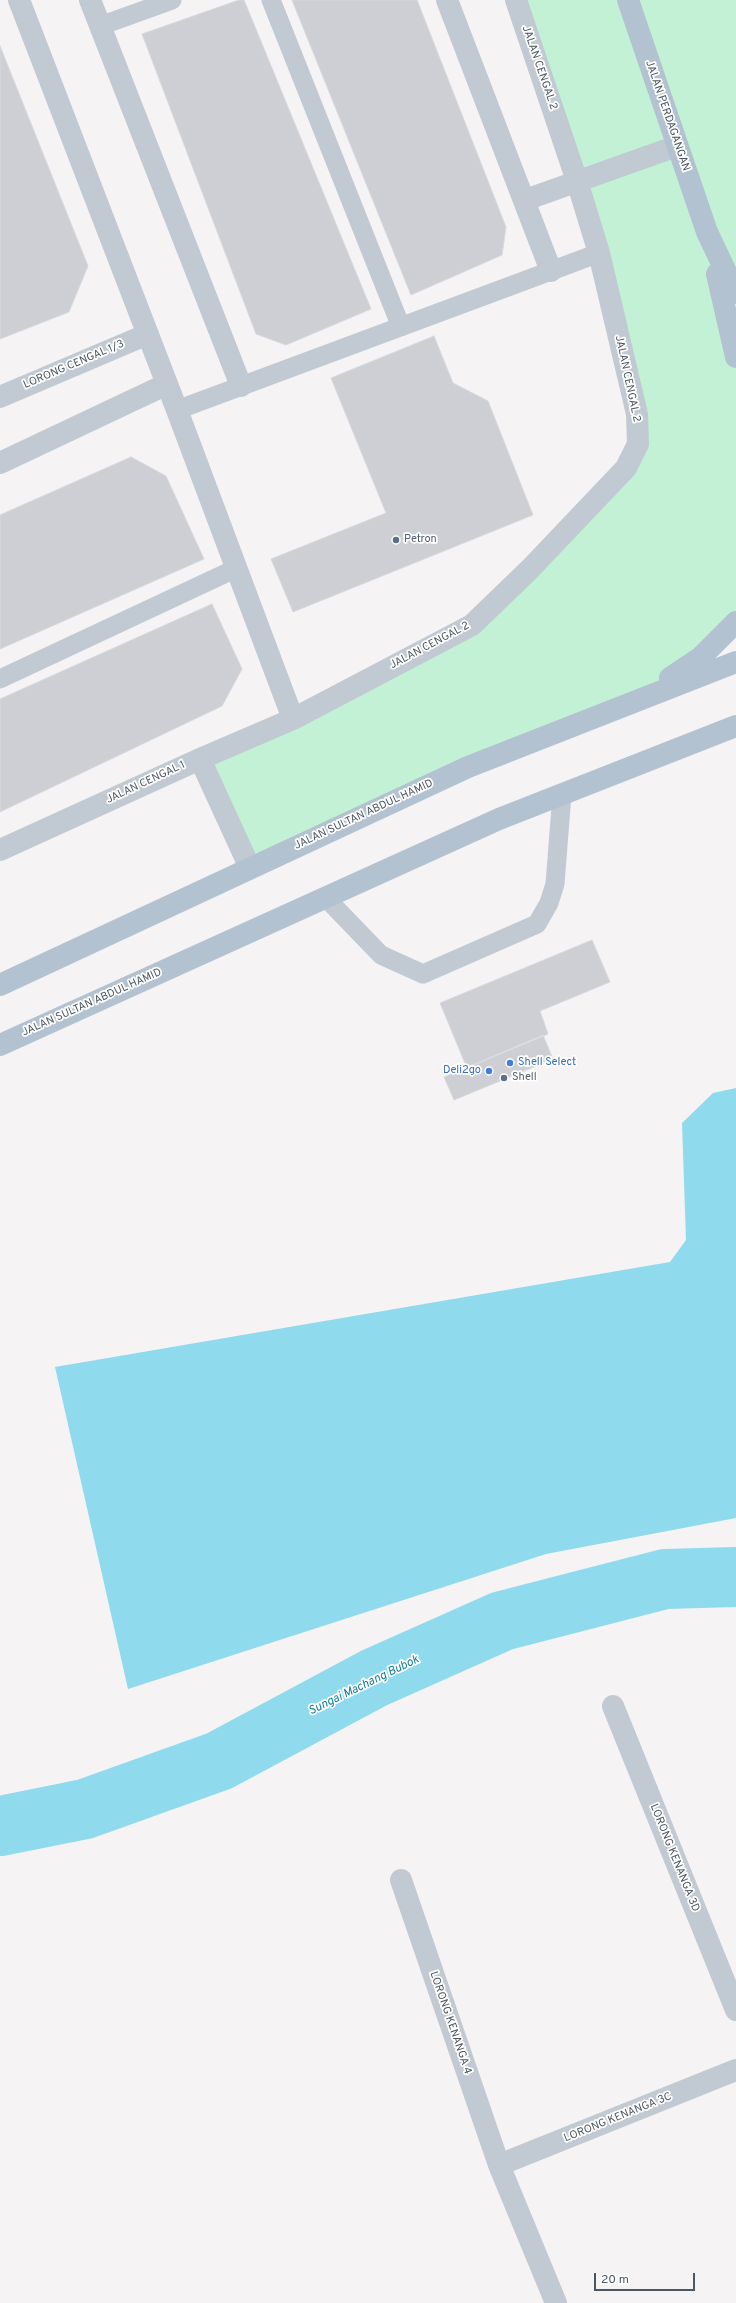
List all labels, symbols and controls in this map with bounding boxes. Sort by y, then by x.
street label: JALAN CENGAL 2 [518,24,560,112]
street label: JALAN PERDAGANGAN [642,59,692,173]
street label: JALAN CENGAL 2 [611,334,643,424]
street label: LORONG CENGAL 1/3 [22,338,126,392]
place label: Petron [404,533,437,547]
marker: Petron [391,535,401,545]
street label: JALAN CENGAL 2 [388,619,472,673]
street label: JALAN CENGAL 1 [104,759,188,807]
street label: JALAN SULTAN ABDUL HAMID [293,777,435,853]
street label: JALAN SULTAN ABDUL HAMID [20,966,164,1040]
place label: Shell Select [518,1056,576,1070]
marker: Shell Select [505,1058,515,1068]
place label: Deli2go [443,1064,481,1078]
marker: Deli2go [484,1066,494,1076]
place label: Shell [512,1071,537,1085]
marker: Shell [499,1073,509,1083]
water label: Sungai Machang Bubok [306,1653,422,1719]
street label: LORONG KENANGA 3D [646,1802,702,1914]
street label: LORONG KENANGA 4 [426,1970,474,2076]
street label: LORONG KENANGA 3C [562,2090,674,2146]
scale bar [596,2265,697,2291]
text: 20 m [601,2272,629,2288]

